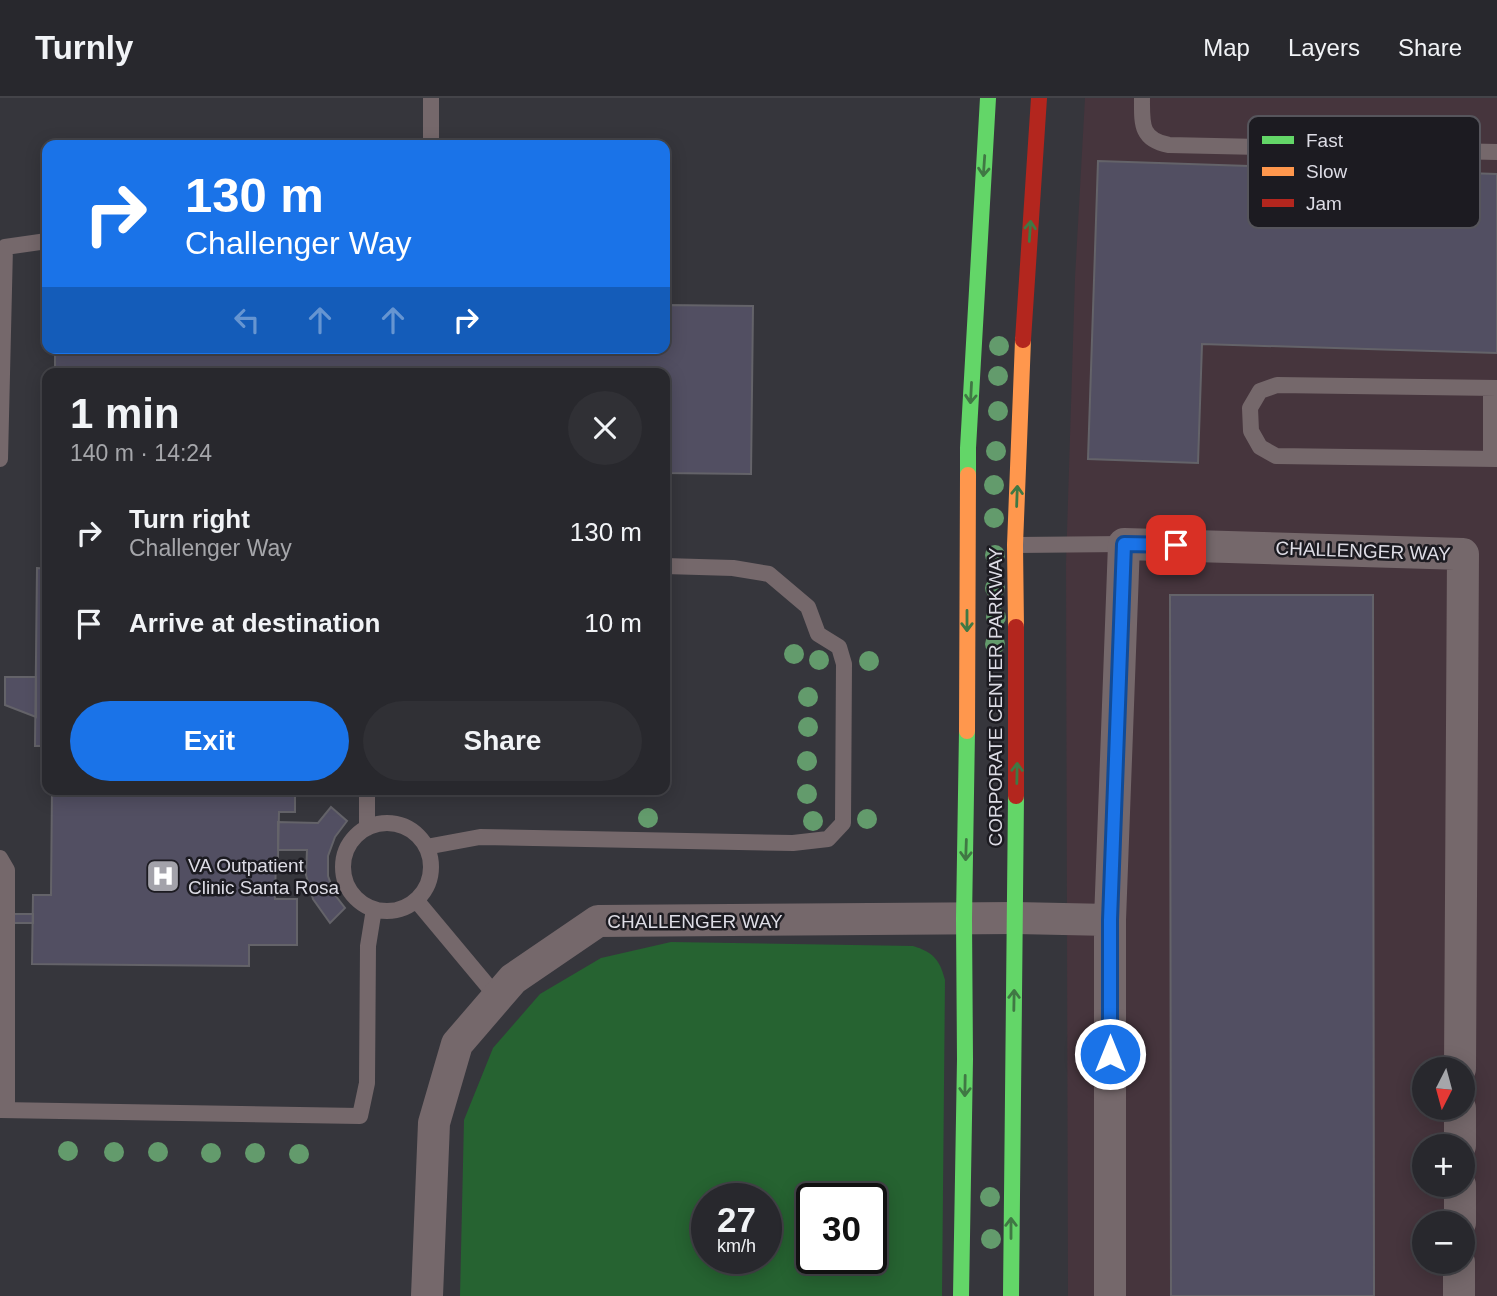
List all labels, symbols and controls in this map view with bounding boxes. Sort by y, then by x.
text: Turnly [35,29,133,66]
text: Map [1203,34,1250,61]
text: Layers [1288,34,1360,61]
text: Share [1398,34,1462,61]
legend [1248,116,1480,228]
text: Fast [1306,130,1344,151]
one-way arrow [977,154,990,177]
text: Slow [1306,161,1347,182]
icon: right [70,168,161,259]
text: 130 m [185,168,324,222]
text: Jam [1306,193,1342,214]
one-way arrow [1023,220,1036,243]
text: Challenger Way [185,225,411,261]
icon: left [228,301,266,339]
icon: ahead [301,301,339,339]
icon: ahead [374,301,412,339]
icon: right [447,301,485,339]
one-way arrow [964,381,977,404]
text: 1 min [70,390,180,437]
button: close [568,391,642,465]
text: 140 m · 14:24 [70,440,212,466]
one-way arrow [1011,485,1024,508]
text: Turn right [129,504,250,534]
icon: right [70,514,108,552]
pin [1146,515,1206,575]
text: 130 m [570,517,642,547]
icon: arrive [1157,526,1195,564]
text: Challenger Way [129,535,292,561]
street label: CHALLENGER WAY [1275,537,1451,565]
street label: CORPORATE CENTER PARKWAY [985,547,1006,847]
icon: arrive [70,605,108,643]
text: Arrive at destination [129,608,380,638]
text: 10 m [584,608,642,638]
one-way arrow [960,609,974,632]
button: Exit [70,701,349,781]
button: Share [363,701,642,781]
one-way arrow [1010,762,1023,785]
one-way arrow [959,838,973,861]
place label: VA Outpatient Clinic Santa Rosa [188,855,339,898]
hospital icon: VA Outpatient Clinic Santa Rosa [144,857,182,895]
street label: CHALLENGER WAY [607,911,783,932]
one-way arrow [1007,989,1021,1012]
position arrow [1073,1017,1147,1091]
north arrow [1412,1057,1475,1120]
map controls [1412,1057,1475,1274]
one-way arrow [958,1074,972,1097]
button: + [1412,1134,1475,1197]
speed limit sign: 30 [796,1183,887,1274]
text: 27 [717,1200,756,1239]
button: − [1412,1211,1475,1274]
one-way arrow [1004,1217,1018,1240]
text: km/h [717,1236,756,1256]

